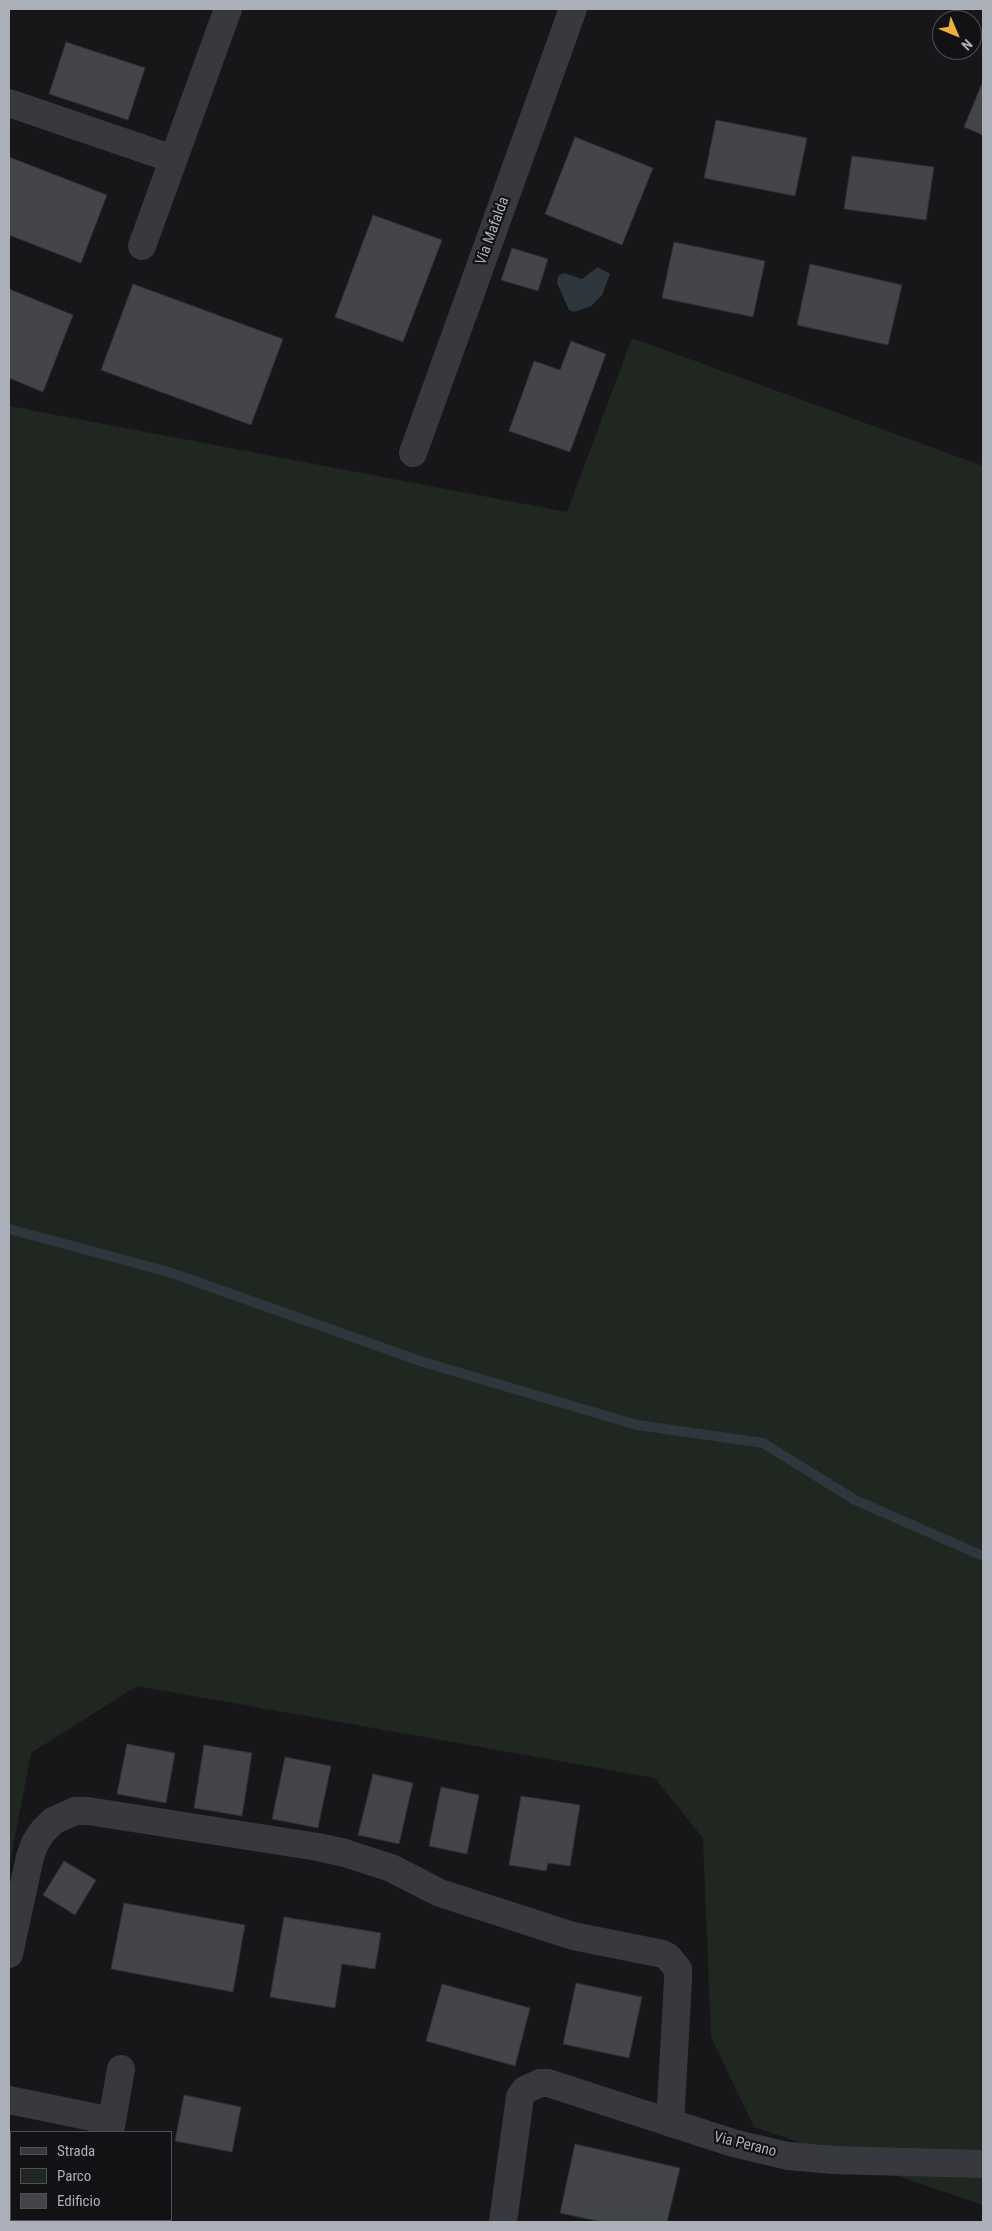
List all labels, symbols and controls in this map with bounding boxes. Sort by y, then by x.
north arrow [932,10,982,60]
text: N [958,36,976,54]
street label: Via Mafalda [472,195,514,267]
street label: Via Perano [712,2129,778,2161]
legend [10,2131,172,2221]
text: Strada [57,2142,95,2160]
text: Parco [57,2167,91,2185]
text: Edificio [57,2192,100,2210]

